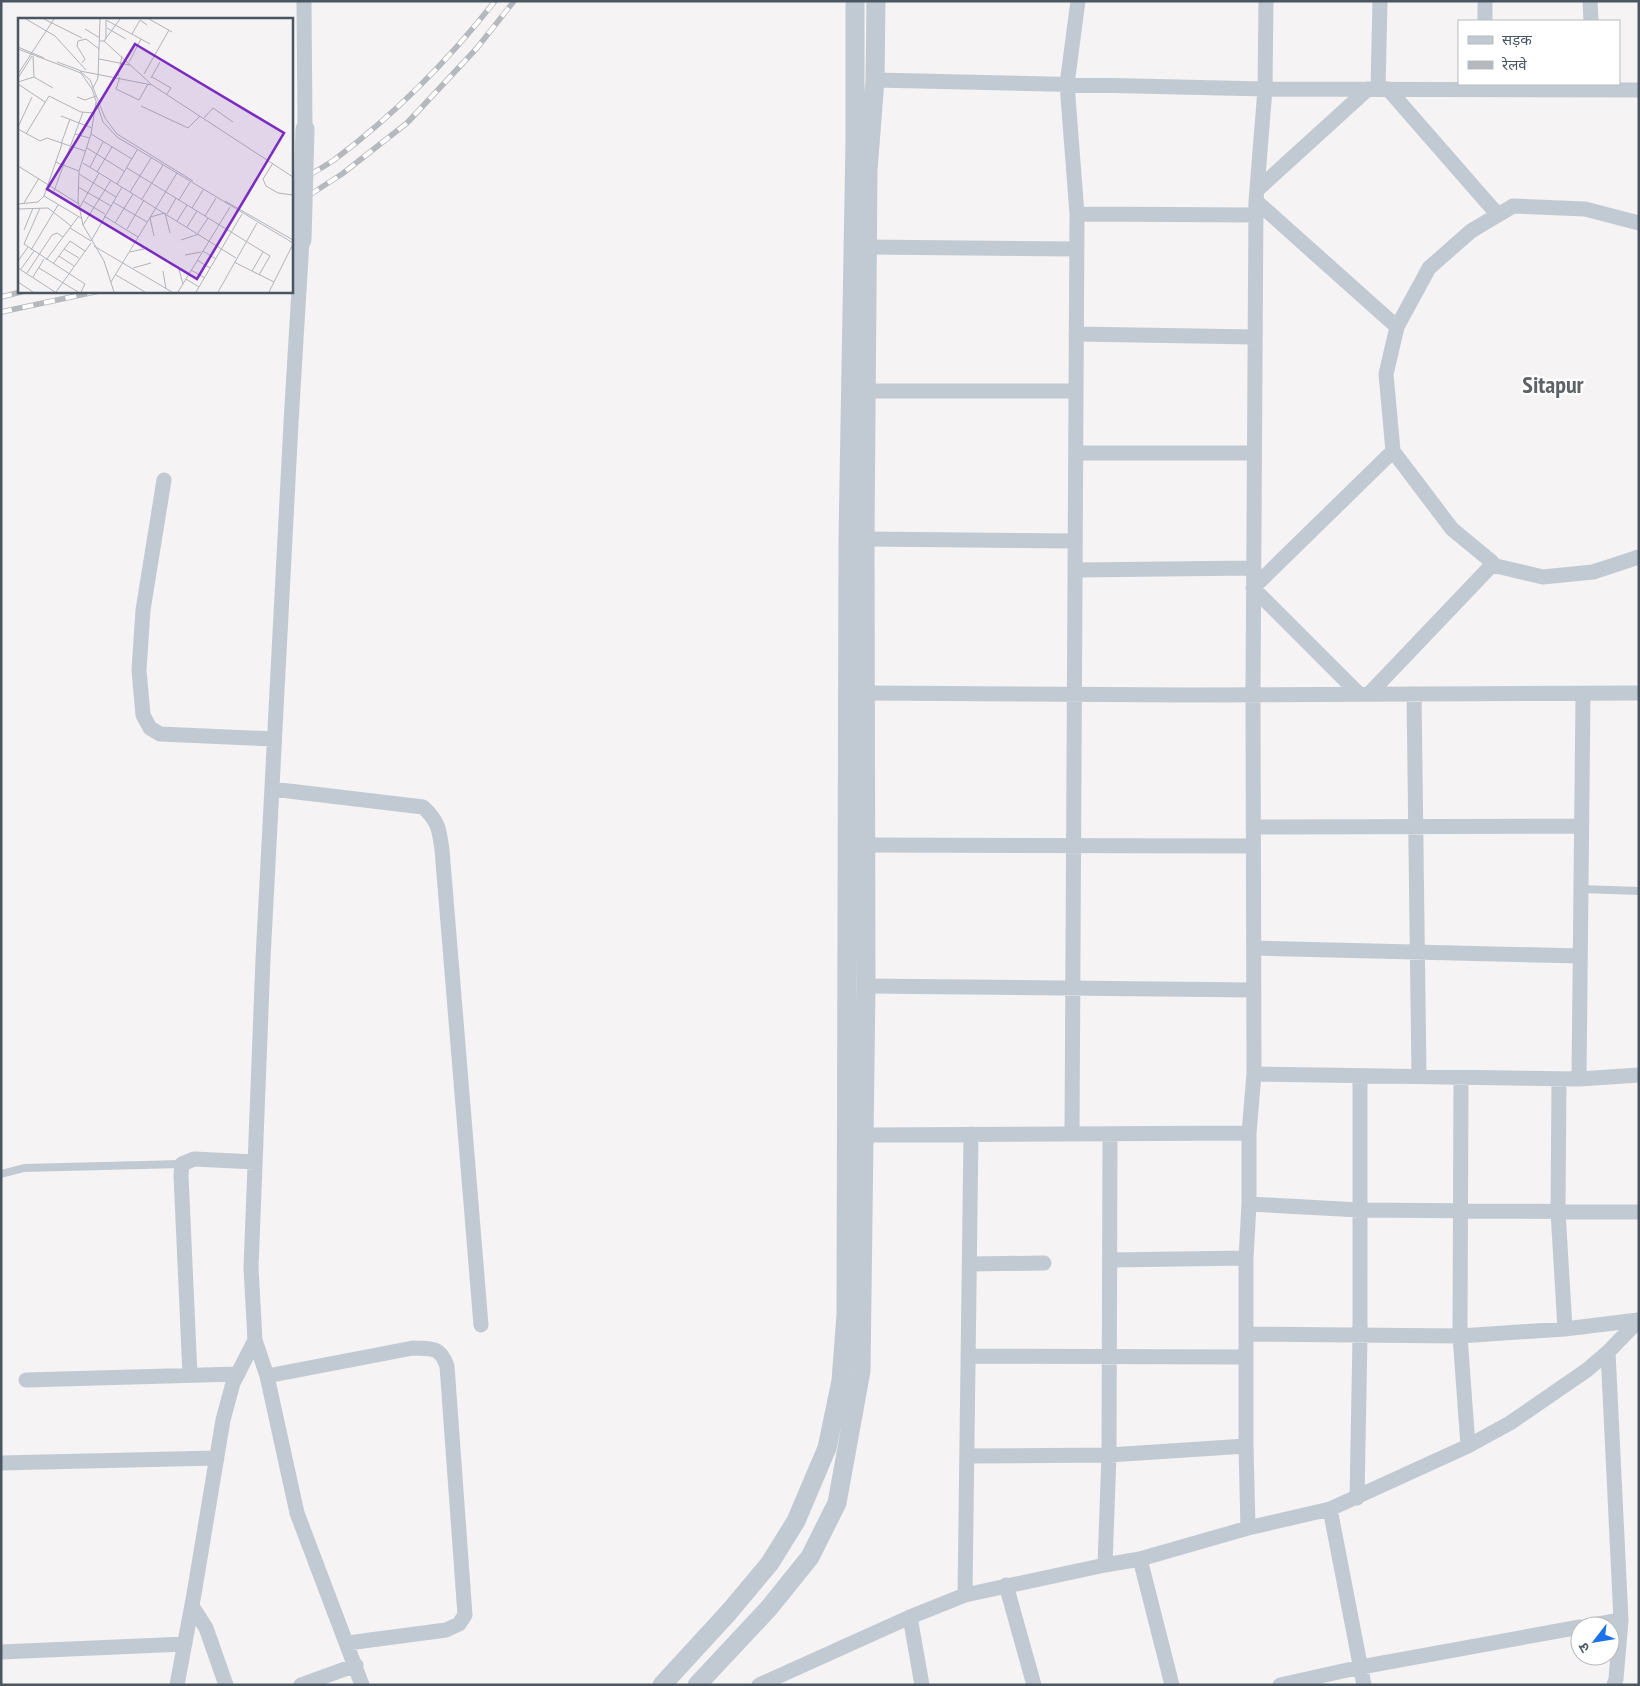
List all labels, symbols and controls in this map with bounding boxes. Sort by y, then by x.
inset map [18,18,292,292]
legend [1458,20,1620,85]
text: सड़क [1502,30,1532,49]
text: रेलवे [1501,55,1527,74]
district label: Sitapur [1522,369,1585,400]
north arrow [1570,1616,1620,1666]
text: उ [1574,1639,1594,1656]

